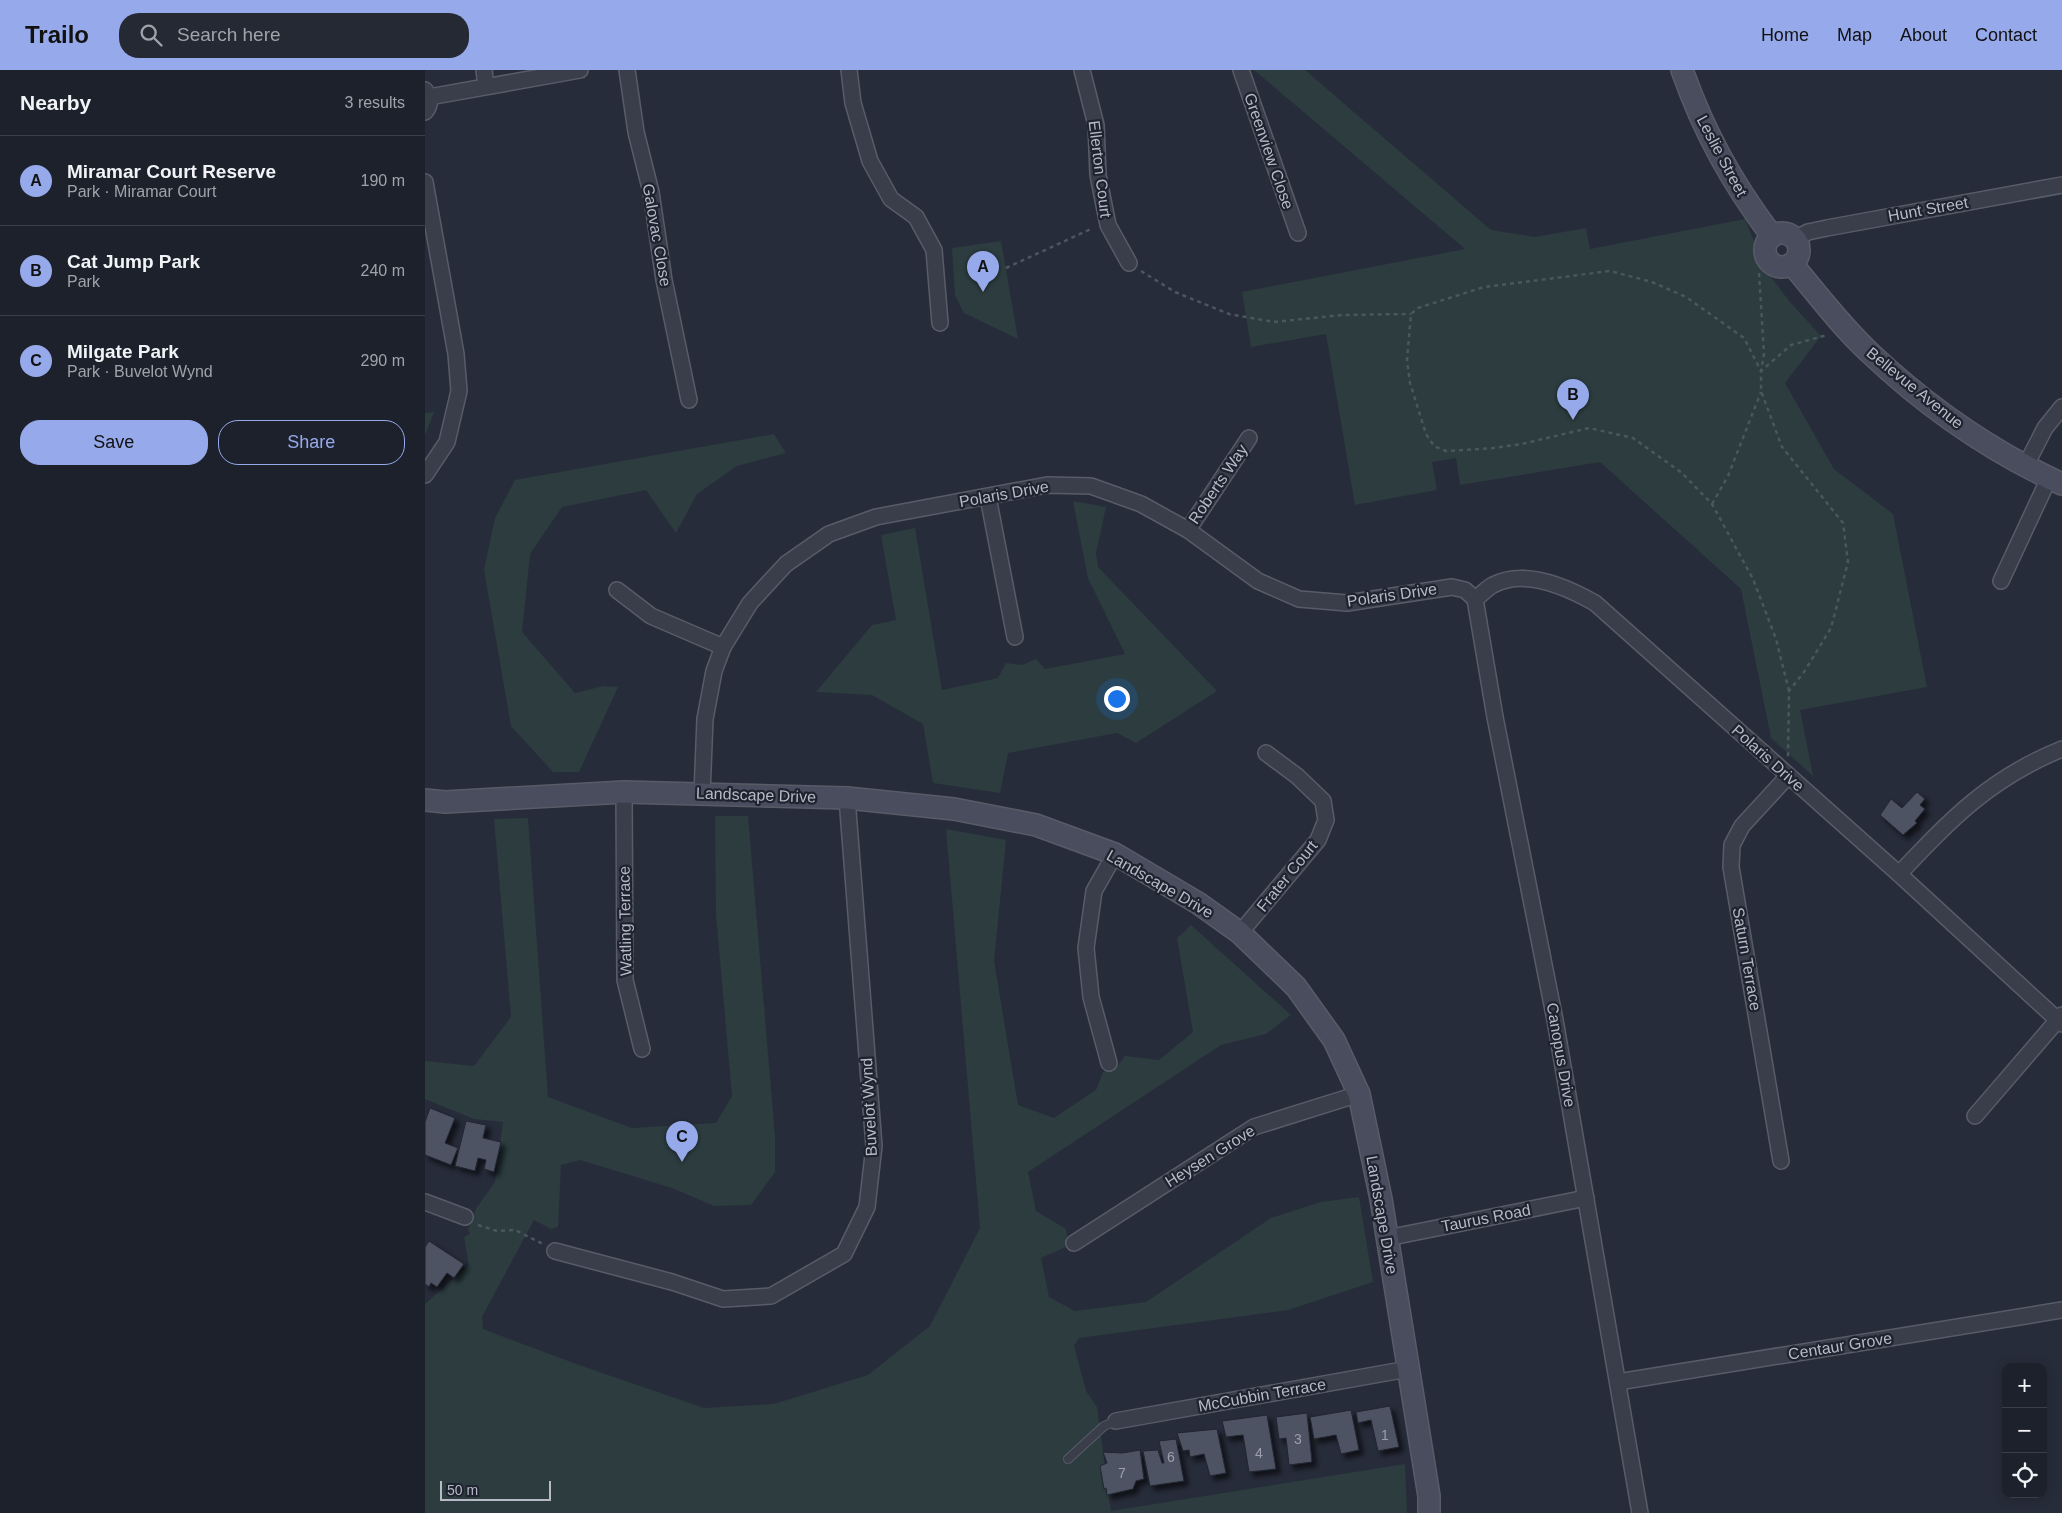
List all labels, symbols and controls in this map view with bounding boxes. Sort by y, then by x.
search box [119,13,469,58]
text: Trailo [25,21,89,48]
icon: search [137,21,165,49]
text: Search here [177,24,281,45]
text: Home [1761,25,1809,45]
text: Map [1837,25,1872,45]
text: About [1900,25,1947,45]
text: Contact [1975,25,2037,45]
text: Nearby [20,91,91,114]
street label: Greenview Close [1241,91,1297,211]
text: 3 results [345,94,405,111]
street label: Leslie Street [1694,113,1751,200]
street label: Ellerton Court [1086,119,1114,219]
text: Miramar Court Reserve [67,161,276,182]
text: A [30,172,42,189]
text: 190 m [361,172,405,189]
street label: Galovac Close [640,182,674,288]
text: Park · Miramar Court [67,183,216,200]
street label: Hunt Street [1887,194,1970,224]
text: Cat Jump Park [67,251,200,272]
pin: A [967,251,999,292]
text: B [30,262,42,279]
text: 240 m [361,262,405,279]
text: Park [67,273,100,290]
text: Milgate Park [67,341,179,362]
street label: Bellevue Avenue [1863,344,1967,432]
text: C [30,352,42,369]
text: 290 m [361,352,405,369]
text: Park · Buvelot Wynd [67,363,213,380]
pin: B [1557,379,1589,420]
button: Save [20,420,208,465]
button: Share [218,420,405,465]
street label: Roberts Way [1185,441,1251,527]
street label: Polaris Drive [958,478,1050,510]
street label: Polaris Drive [1346,580,1438,610]
your location [1104,686,1130,712]
street label: Polaris Drive [1729,721,1807,795]
street label: Landscape Drive [696,784,816,806]
street label: Frater Court [1253,837,1321,915]
street label: Landscape Drive [1104,847,1216,921]
street label: Watling Terrace [616,866,634,976]
street label: Saturn Terrace [1730,906,1764,1012]
street label: Canopus Drive [1543,1001,1579,1109]
street label: Buvelot Wynd [858,1057,880,1157]
pin: C [666,1121,698,1162]
street label: Heysen Grove [1162,1122,1258,1190]
street label: Landscape Drive [1363,1154,1401,1276]
street label: Taurus Road [1440,1201,1532,1235]
street label: Centaur Grove [1787,1329,1893,1363]
map controls [2002,1363,2047,1498]
button: + [2002,1363,2047,1408]
street label: McCubbin Terrace [1197,1375,1327,1415]
button: − [2002,1408,2047,1453]
house number: 1 [1381,1427,1389,1443]
house number: 3 [1294,1431,1302,1447]
house number: 4 [1255,1445,1263,1461]
house number: 6 [1167,1449,1175,1465]
button: locate [2002,1453,2047,1498]
house number: 7 [1118,1465,1126,1481]
scale bar [440,1478,551,1501]
text: 50 m [447,1482,478,1498]

